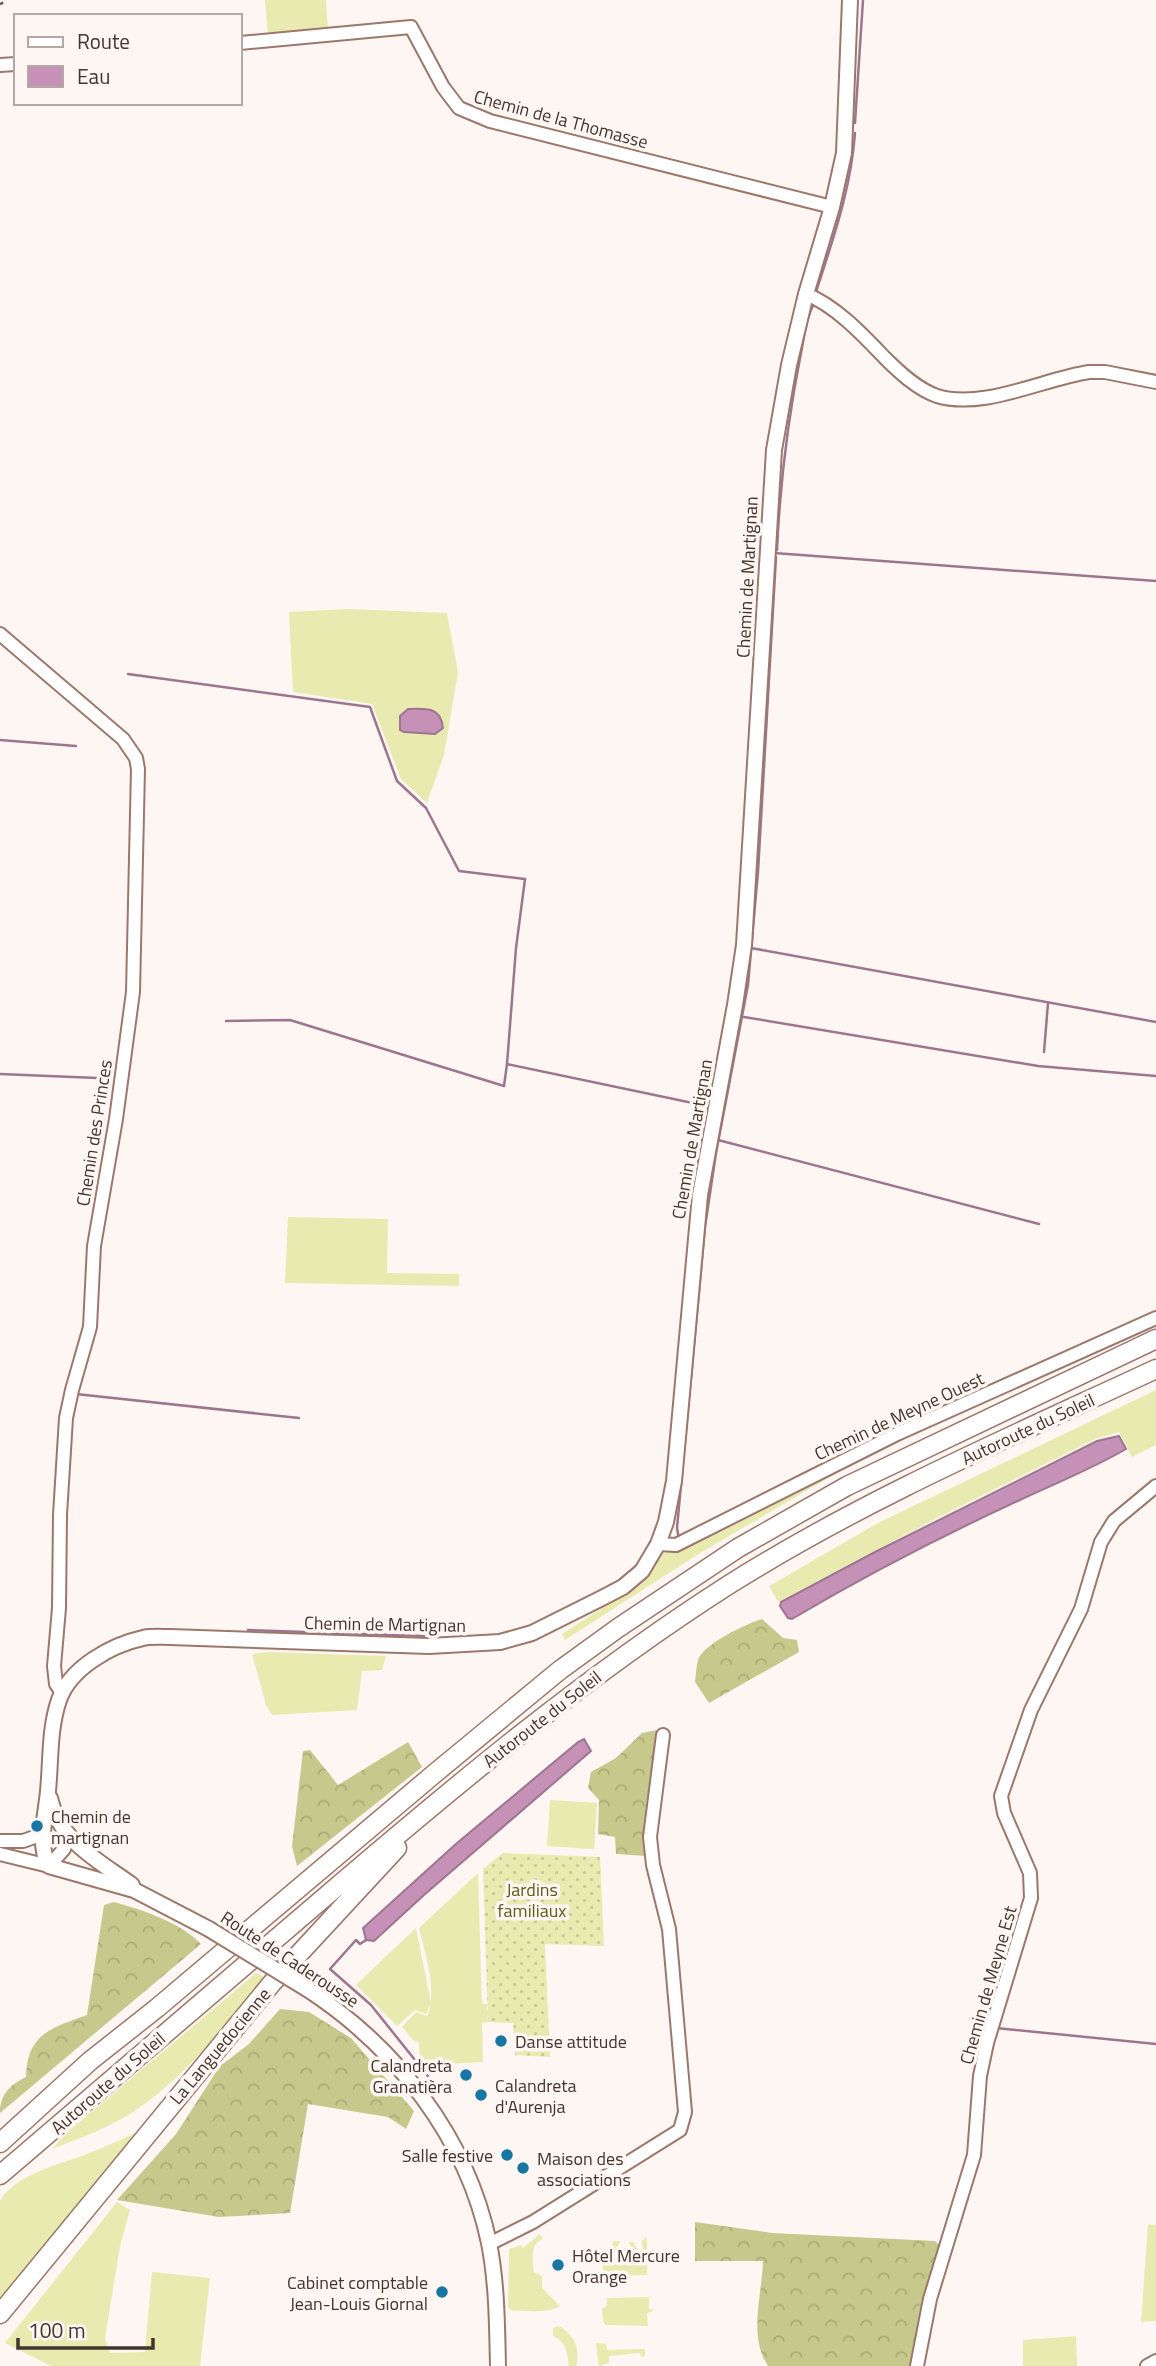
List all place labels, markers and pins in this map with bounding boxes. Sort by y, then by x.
place label: Chemin de martignan [51,1803,131,1851]
marker: Chemin de martignan [29,1818,45,1834]
place label: Danse attitude [515,2028,627,2055]
marker: Danse attitude [493,2033,509,2049]
place label: Calandreta Granatièra [370,2052,452,2100]
marker: Calandreta Granatièra [458,2067,474,2083]
place label: Calandreta d'Aurenja [495,2072,577,2120]
marker: Calandreta d'Aurenja [473,2087,489,2103]
place label: Salle festive [402,2142,493,2169]
place label: Maison des associations [537,2145,631,2193]
marker: Salle festive [499,2147,515,2163]
marker: Maison des associations [515,2160,531,2176]
place label: Hôtel Mercure Orange [572,2242,680,2290]
marker: Hôtel Mercure Orange [550,2257,566,2273]
place label: Cabinet comptable Jean-Louis Giornal [287,2269,428,2317]
marker: Cabinet comptable Jean-Louis Giornal [434,2284,450,2300]

